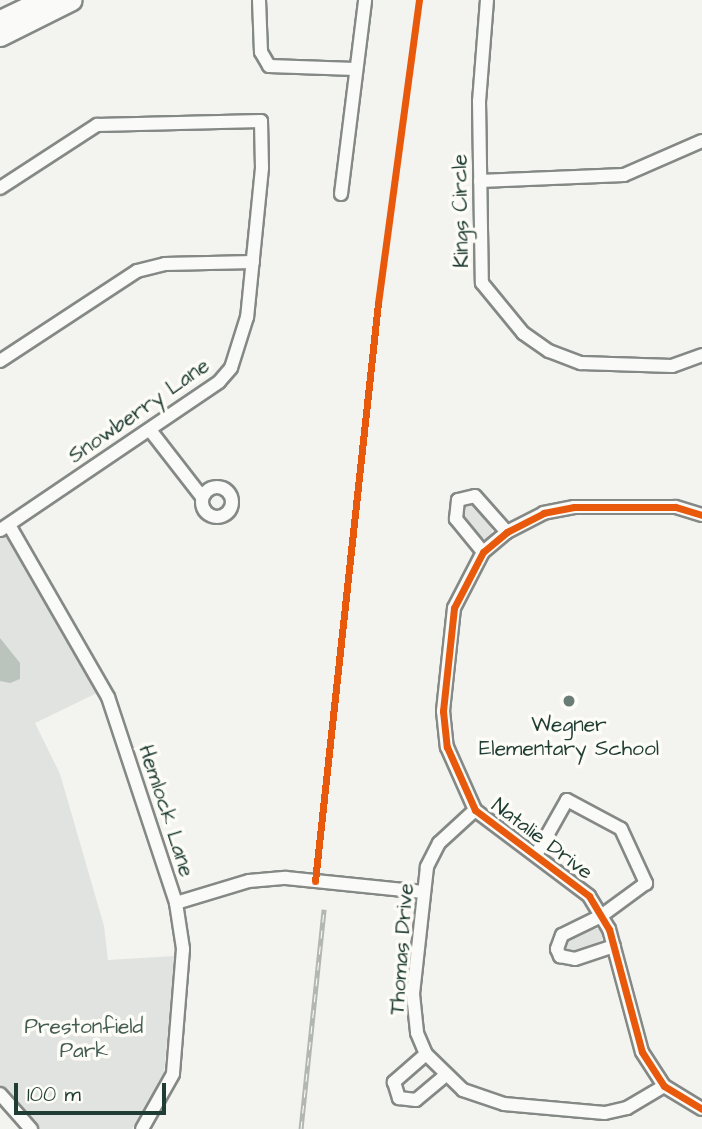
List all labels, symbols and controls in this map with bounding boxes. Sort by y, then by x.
street label: Kings Circle [447,154,475,268]
street label: Snowberry Lane [64,353,214,469]
marker: Wegner Elementary School [561,693,577,709]
place label: Wegner Elementary School [479,712,659,762]
street label: Hemlock Lane [133,742,199,880]
street label: Natalie Drive [487,793,597,885]
street label: Thomas Drive [385,882,419,1016]
park label: Prestonfield Park [25,1014,143,1064]
scale bar [18,1070,170,1114]
text: 100 m [27,1080,81,1109]

